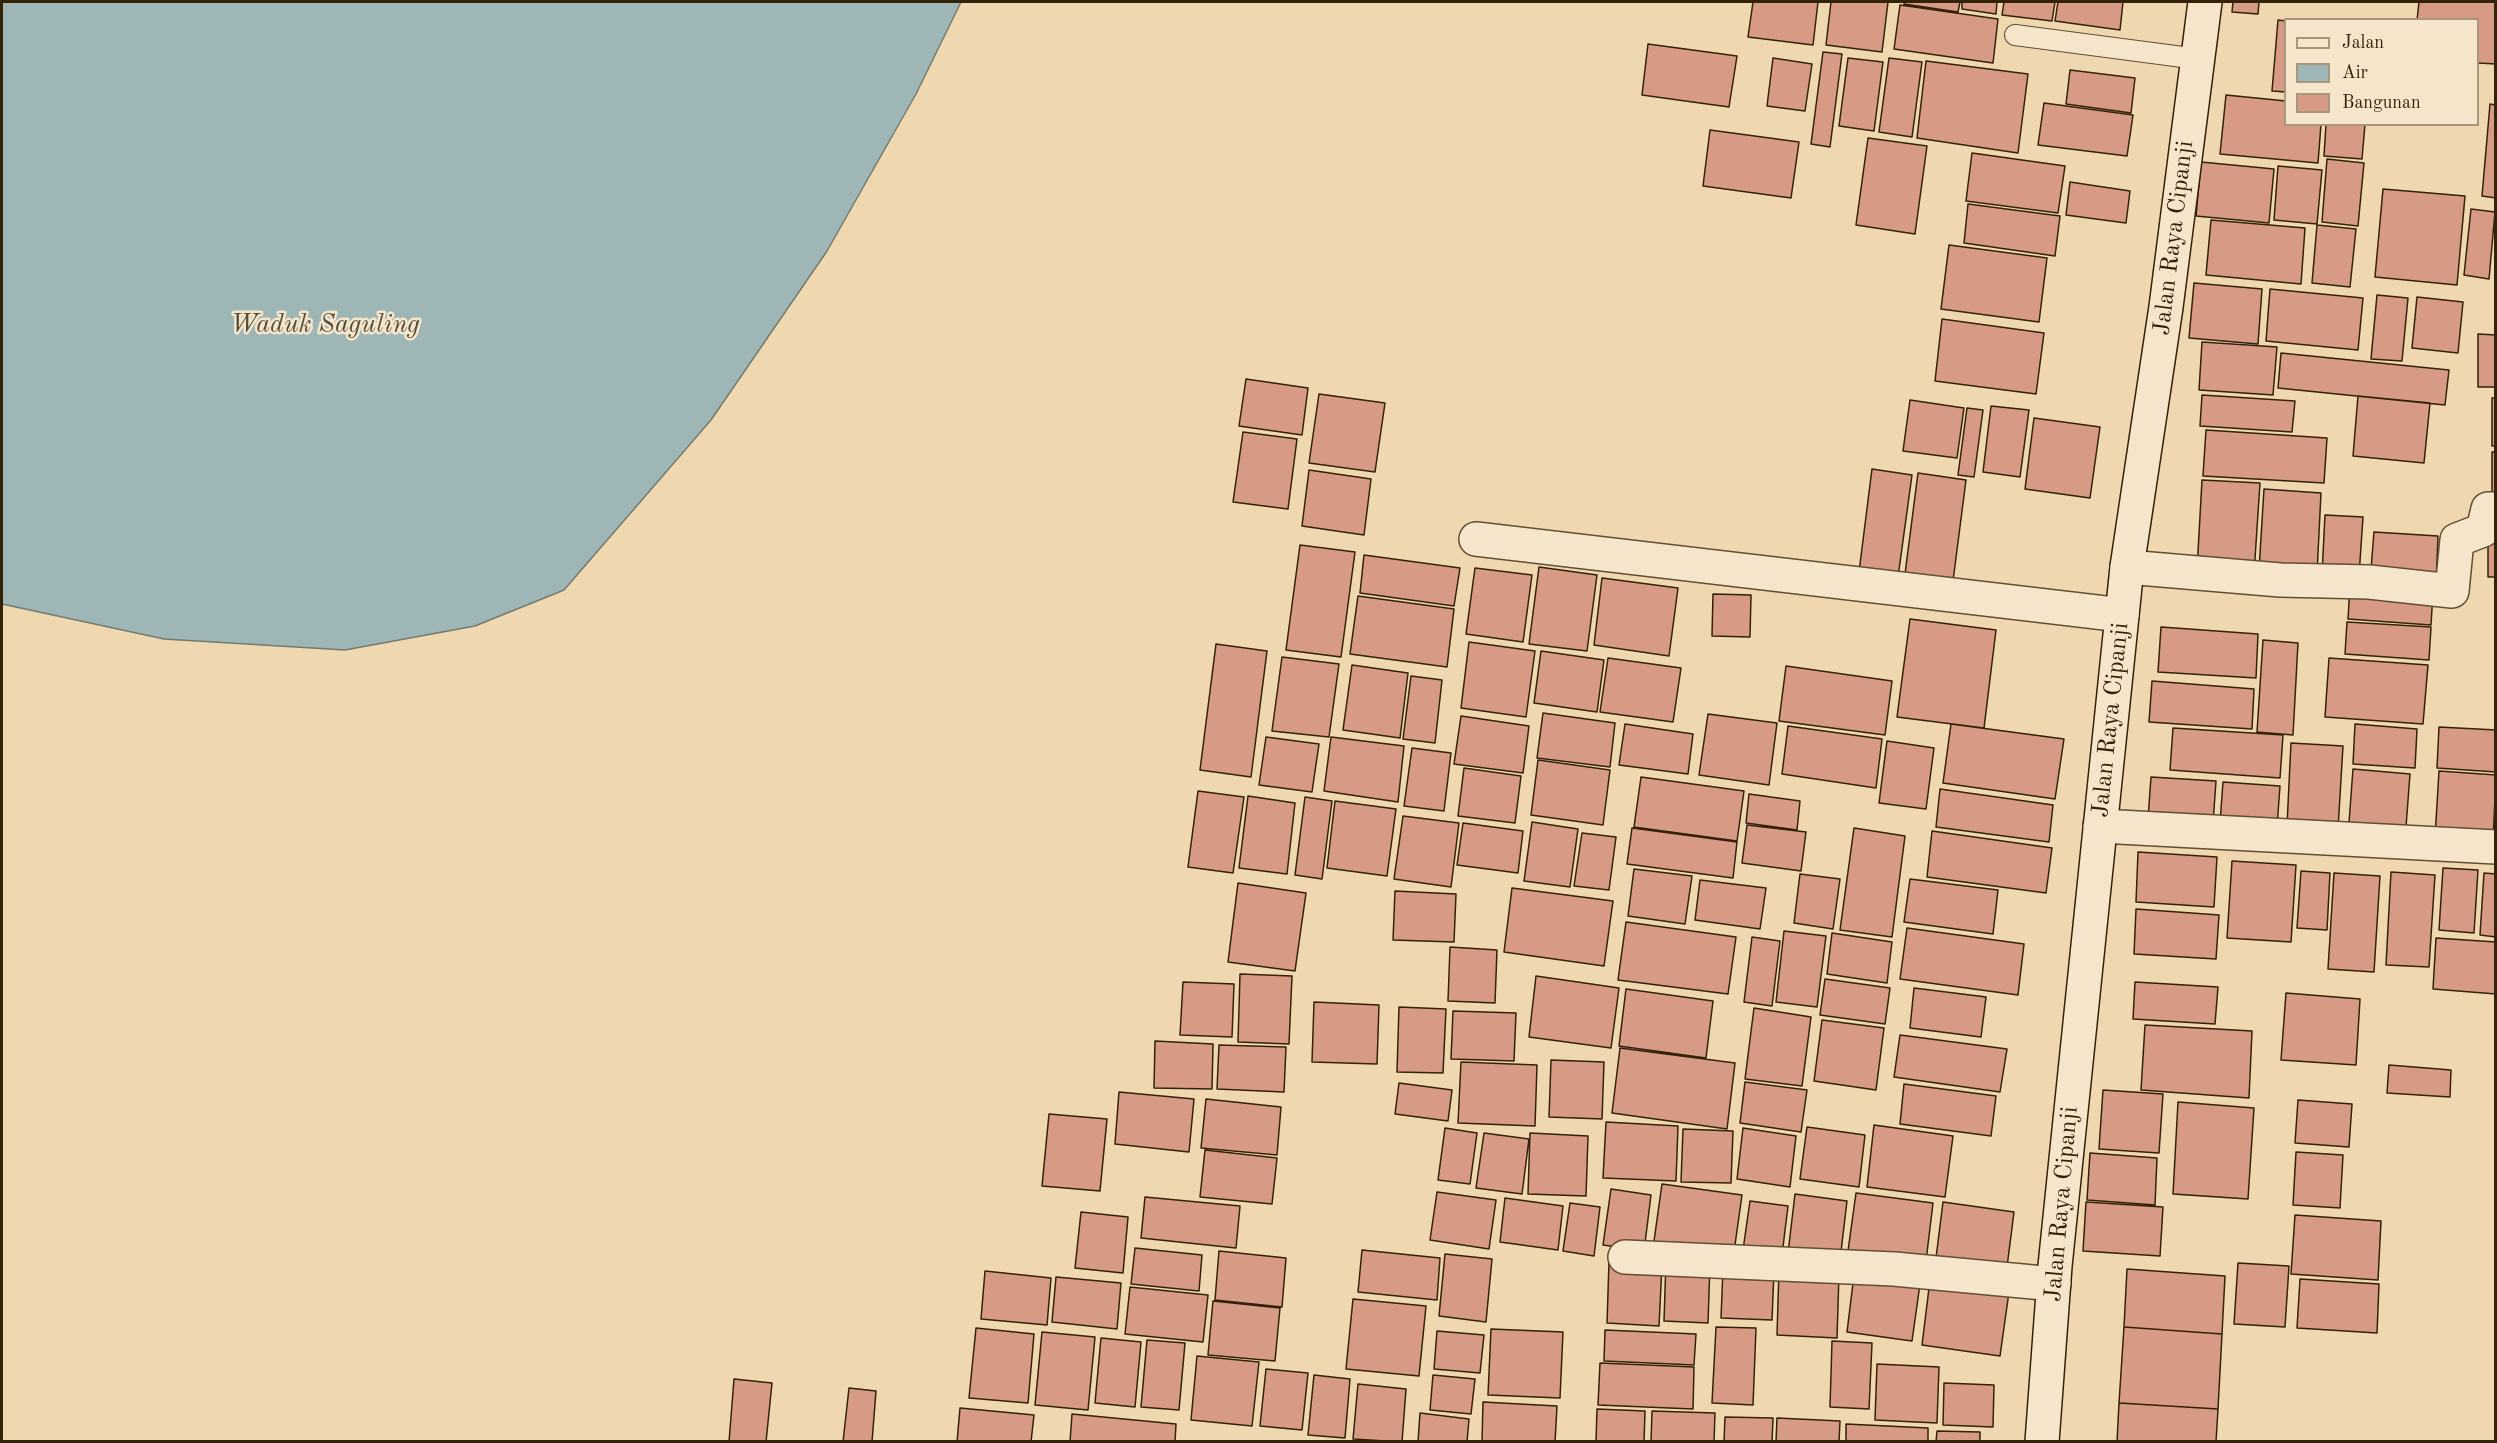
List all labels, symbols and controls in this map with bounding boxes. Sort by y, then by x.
legend [2284,18,2479,126]
text: Jalan [2342,34,2384,52]
text: Air [2342,64,2368,82]
text: Bangunan [2342,94,2421,112]
street label: Jalan Raya Cipanji [2148,139,2200,337]
water label: Waduk Saguling [230,309,420,341]
street label: Jalan Raya Cipanji [2086,621,2136,819]
street label: Jalan Raya Cipanji [2039,1105,2085,1303]

